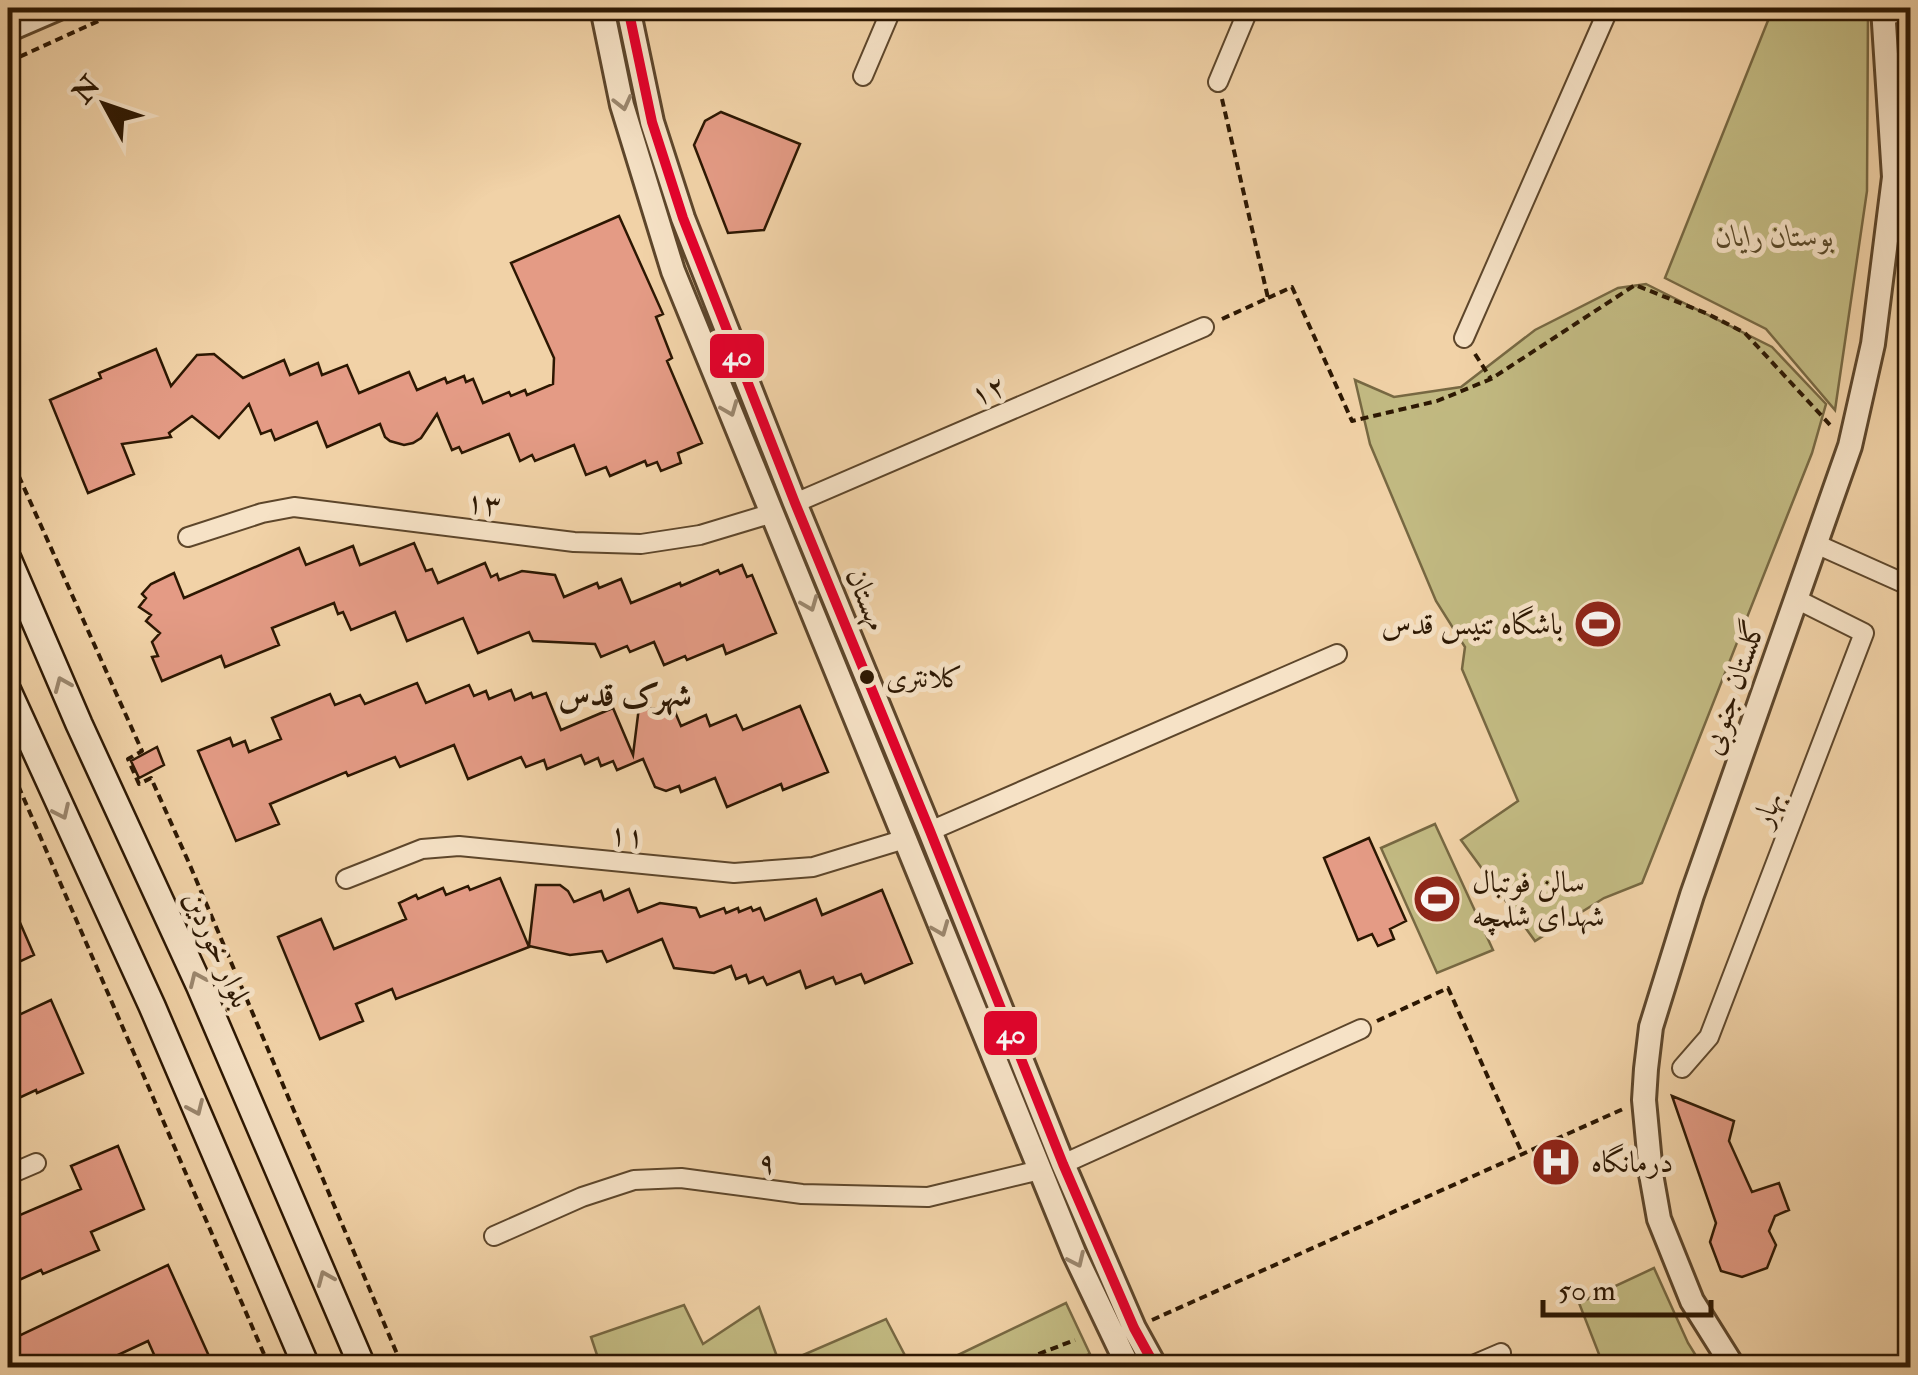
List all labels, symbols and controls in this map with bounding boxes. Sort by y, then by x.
north arrow [55,55,155,155]
text: N [65,68,109,112]
one-way arrow [611,94,632,111]
park label: بوستان رایان [1716,218,1835,255]
line badge: 40 [708,332,766,380]
text: 40 [721,339,752,374]
street label: ۱۲ [965,367,1012,414]
one-way arrow [719,399,739,417]
street label: ۱۳ [464,483,504,524]
street label: مهستان [837,562,896,636]
one-way arrow [798,594,818,612]
sports icon: باشگاه تنیس قدس [1572,598,1624,650]
place label: باشگاه تنیس قدس [1381,605,1563,644]
street label: گلستان جنوبی [1693,615,1776,760]
place label: کلانتری [886,661,963,696]
marker: کلانتری [857,667,877,687]
one-way arrow [54,676,74,694]
district label: شهرک قدس [558,676,692,716]
street label: بهار [1743,786,1791,835]
one-way arrow [49,802,69,820]
street label: ۱۱ [608,815,646,856]
place label: سالن فوتبال شهدای شلمچه [1472,864,1605,936]
sports icon: سالن فوتبال شهدای شلمچه [1411,873,1463,925]
street label: بلوار خوردین [175,885,260,1014]
one-way arrow [930,919,950,937]
one-way arrow [189,971,209,989]
line badge: 40 [982,1009,1039,1057]
text: 40 [995,1017,1026,1052]
one-way arrow [184,1098,204,1116]
hospital icon: درمانگاه [1530,1136,1582,1188]
street label: ۹ [756,1143,778,1182]
place label: درمانگاه [1591,1143,1673,1181]
one-way arrow [1065,1250,1085,1268]
scale bar [1543,1255,1710,1317]
one-way arrow [317,1270,337,1288]
text: 50 m [1558,1272,1616,1309]

